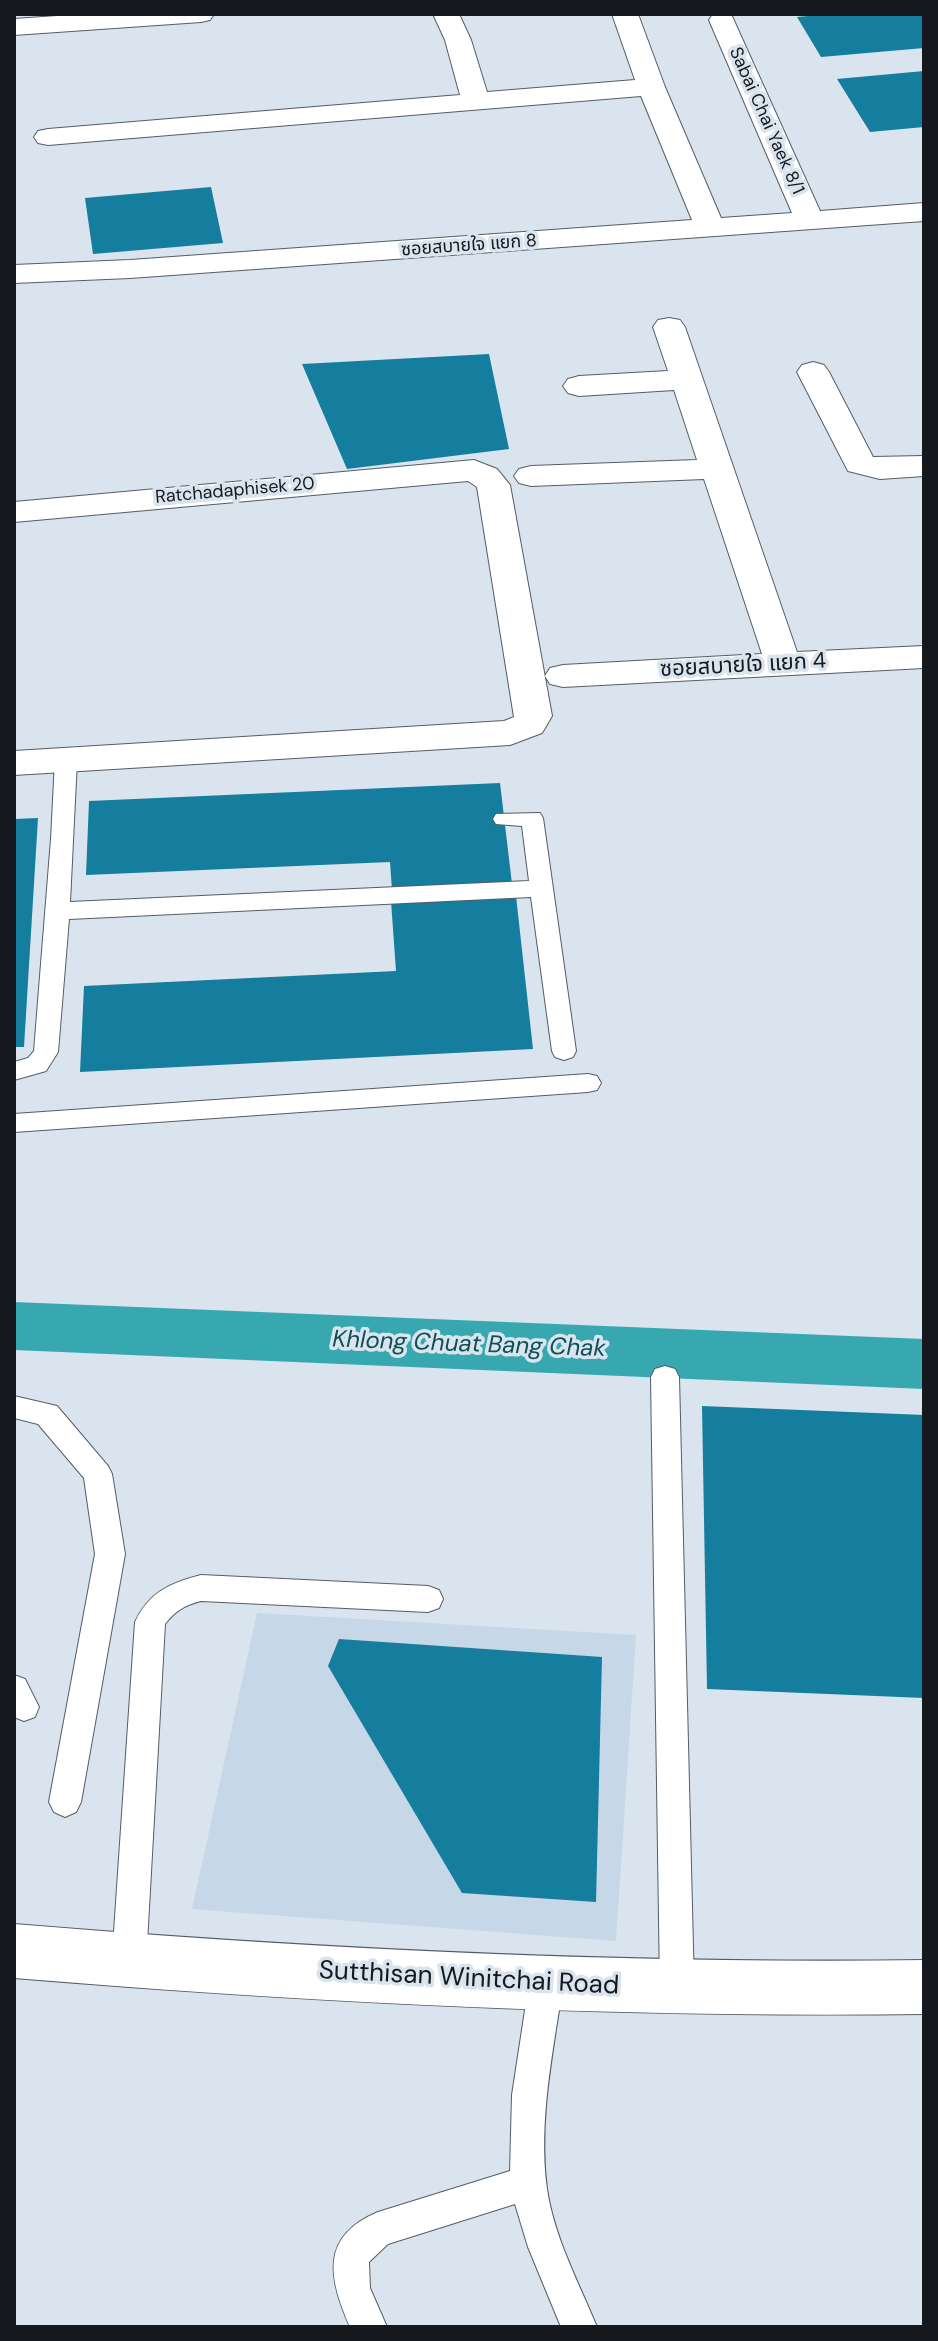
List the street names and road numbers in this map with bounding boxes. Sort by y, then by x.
street label: Sabai Chai Yaek 8/1 [724,44,808,198]
street label: ซอยสบายใจ แยก 8 [400,230,538,262]
street label: Ratchadaphisek 20 [154,473,316,509]
street label: ซอยสบายใจ แยก 4 [659,648,827,684]
street label: Sutthisan Winitchai Road [318,1956,620,2002]

